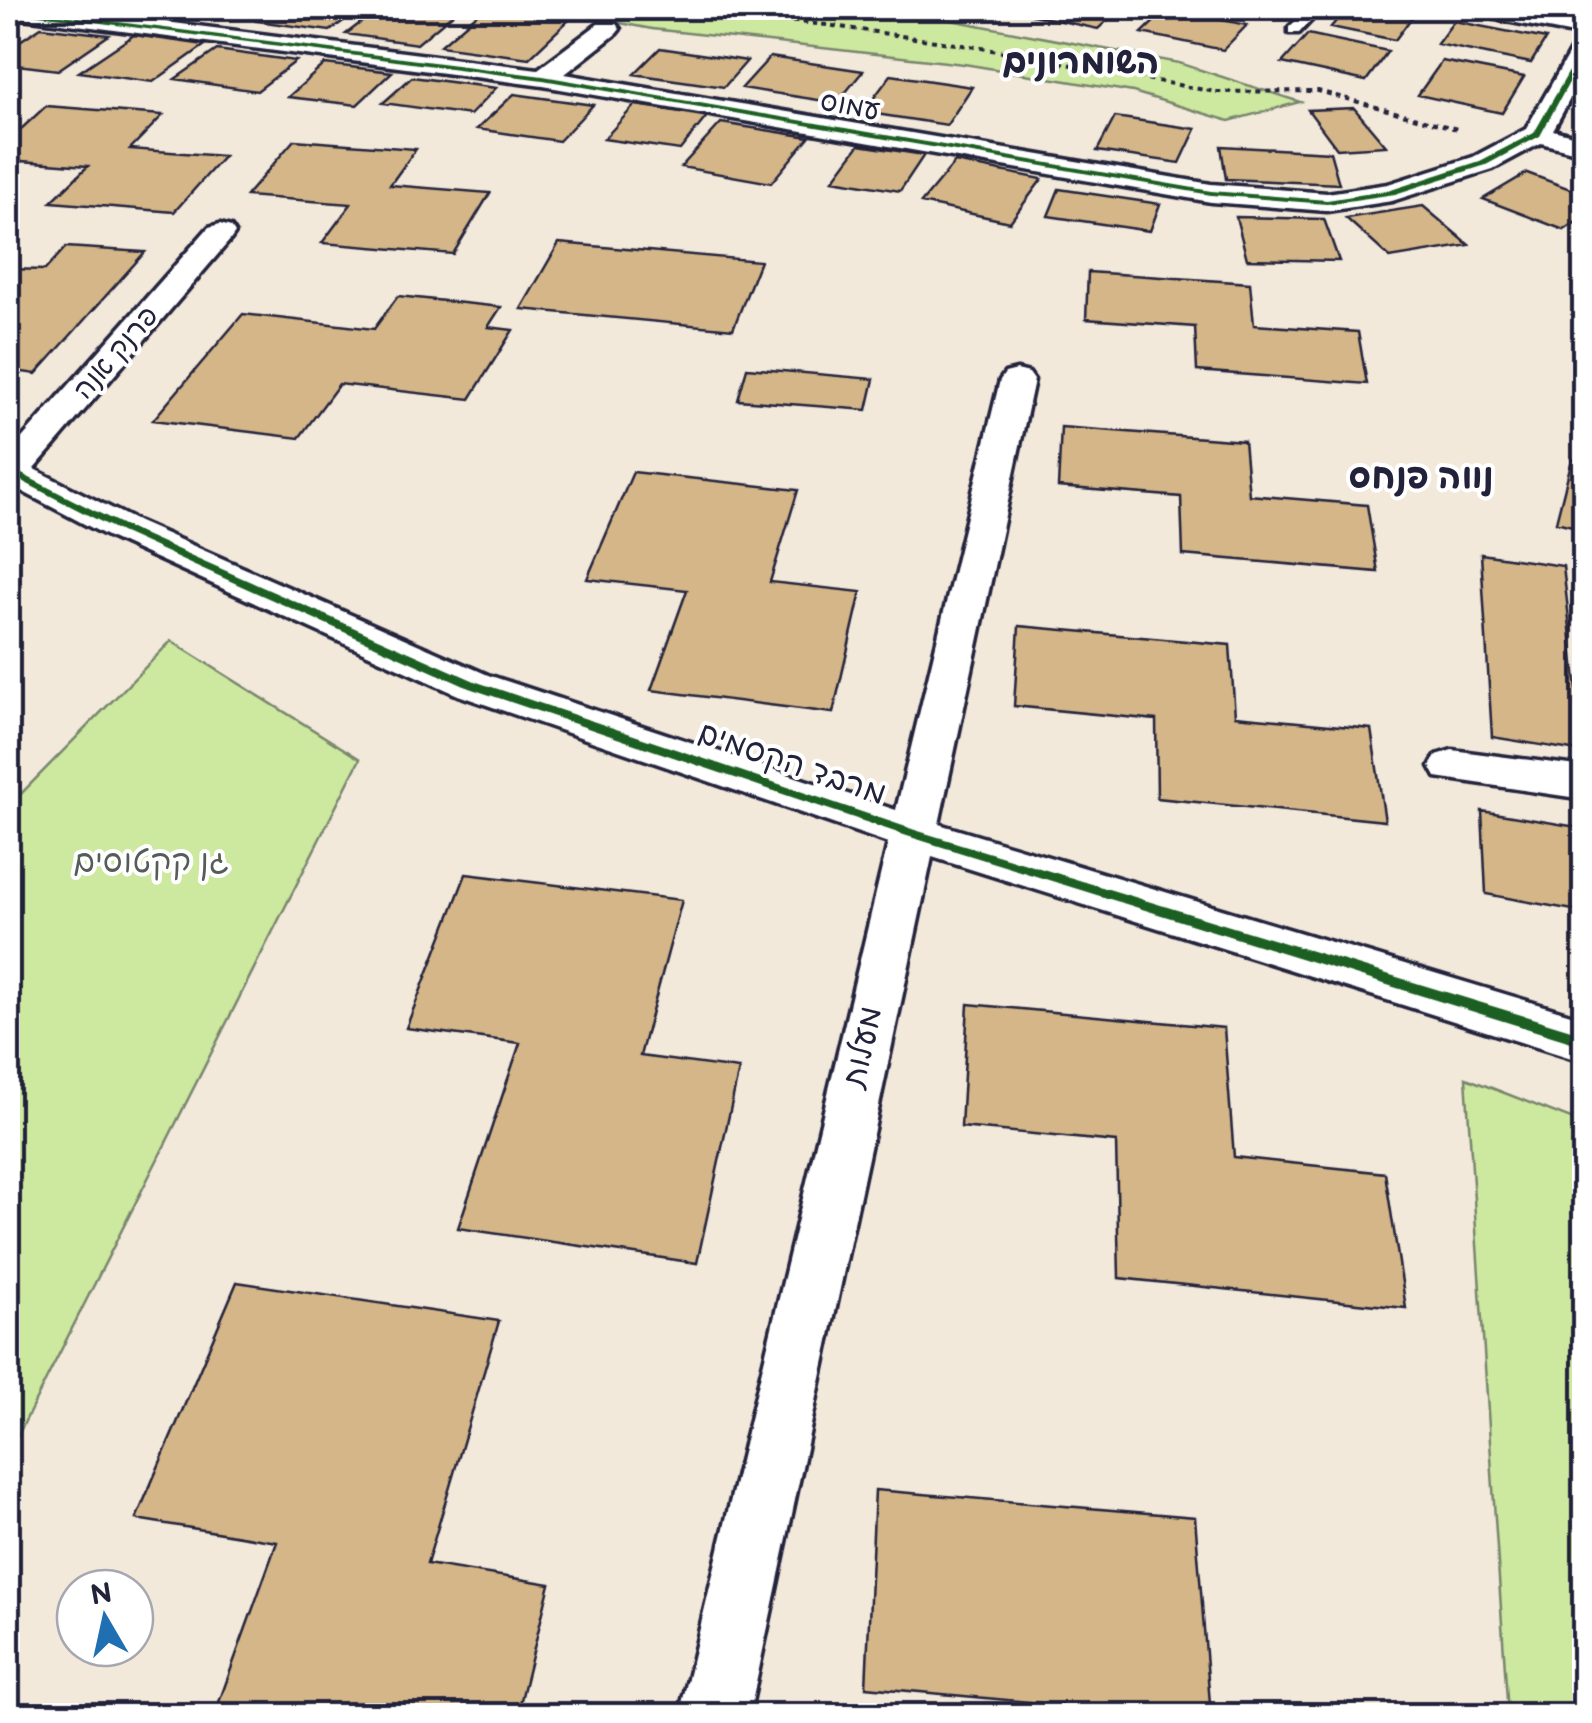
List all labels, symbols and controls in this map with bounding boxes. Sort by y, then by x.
district label: השומרונים [1003,41,1159,84]
street label: עמוס [818,85,882,127]
street label: פרנק אנה [67,300,165,406]
district label: נווה פנחס [1348,456,1494,499]
street label: מרבד הקסמים [693,714,891,814]
park label: גן קקטוסים [73,843,229,882]
street label: מעלות [834,1003,891,1093]
north arrow [55,1568,155,1668]
text: N [88,1577,114,1613]

